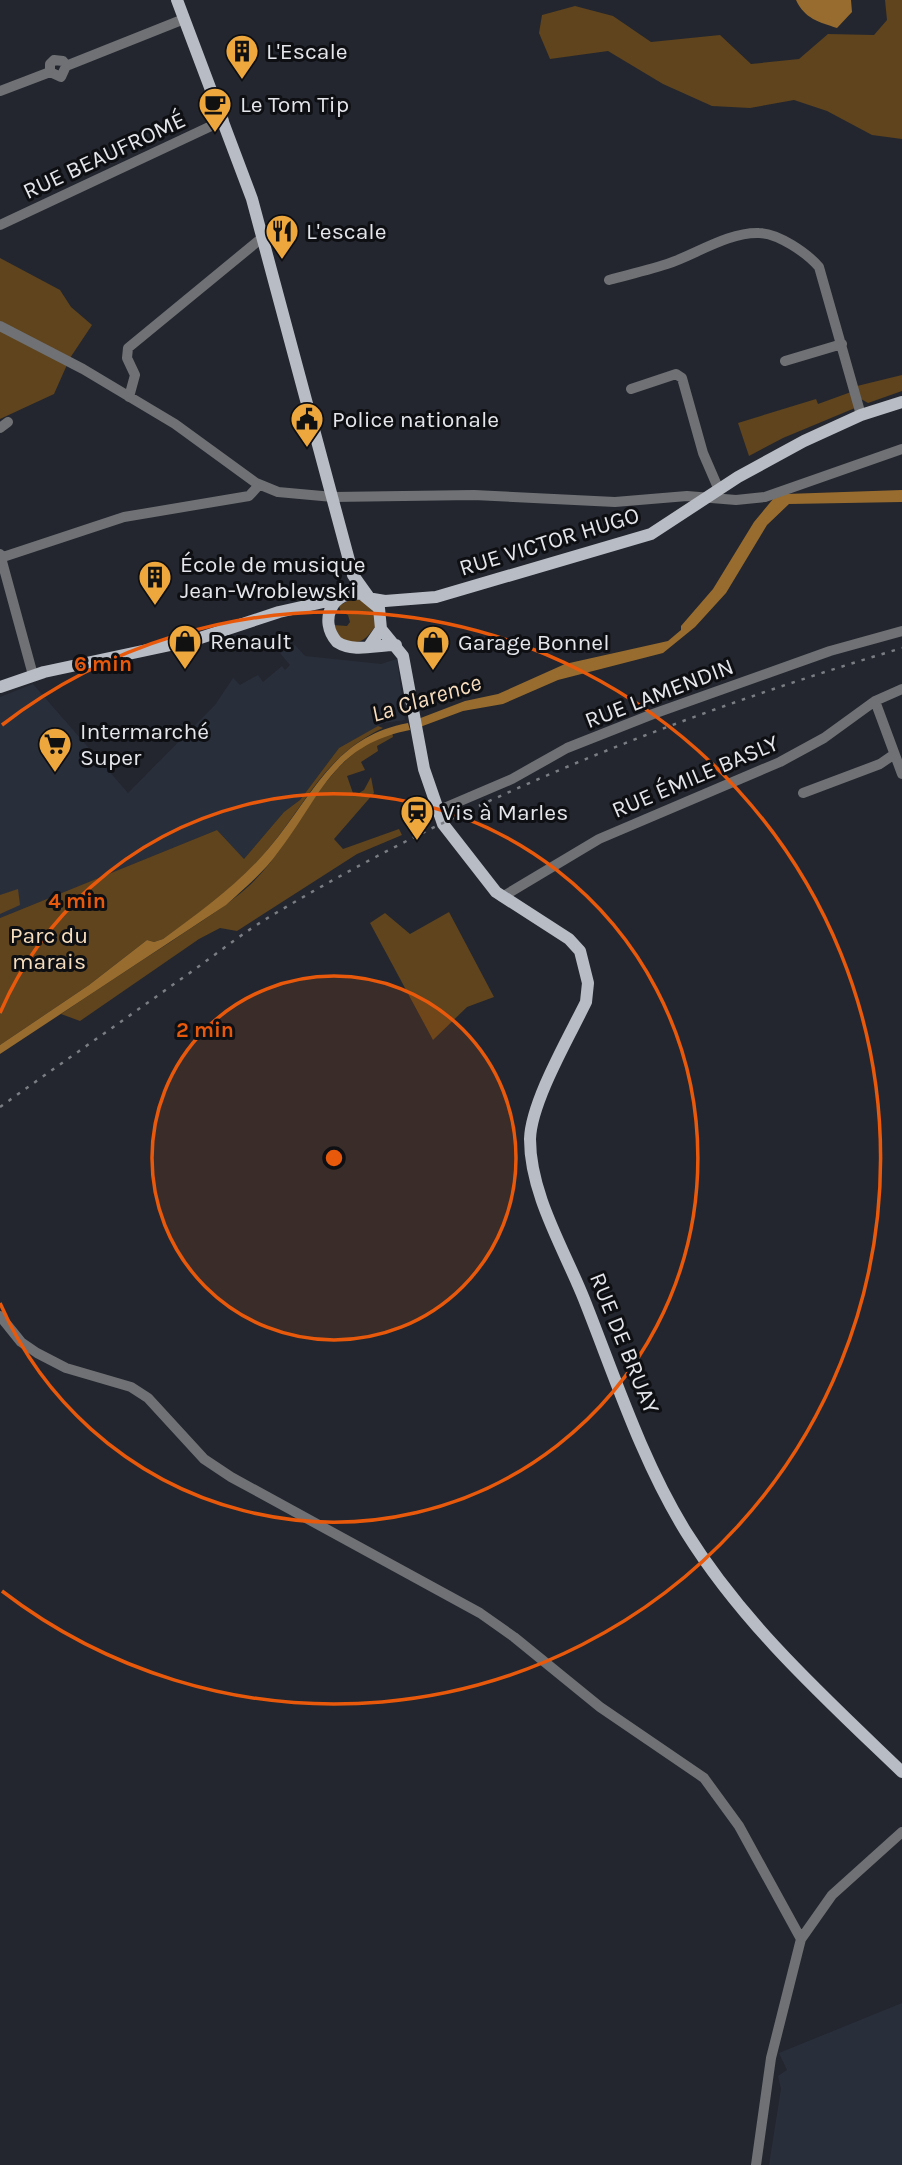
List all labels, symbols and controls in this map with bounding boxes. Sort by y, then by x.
building icon: L'Escale [223,32,261,81]
place label: L'Escale [266,38,348,65]
cafe icon: Le Tom Tip [196,85,234,134]
place label: Le Tom Tip [240,91,349,118]
street label: RUE BEAUFROMÉ [19,106,190,205]
restaurant icon: L'escale [263,212,301,261]
place label: L'escale [306,218,387,245]
public building icon: Police nationale [288,400,326,449]
place label: Police nationale [332,406,499,433]
street label: RUE VICTOR HUGO [456,501,642,582]
place label: École de musique Jean-Wroblewski [180,551,366,604]
building icon: École de musique Jean-Wroblewski [136,558,174,607]
shop icon: Renault [166,622,204,671]
shop icon: Garage Bonnel [414,623,452,672]
place label: Renault [210,628,292,655]
place label: Garage Bonnel [458,629,610,656]
text: 6 min [74,652,132,676]
street label: RUE LAMENDIN [581,653,737,734]
water label: La Clarence [368,668,484,728]
place label: Intermarché Super [80,718,209,771]
supermarket icon: Intermarché Super [36,725,74,774]
street label: RUE ÉMILE BASLY [608,729,783,824]
station icon: Vis à Marles [398,793,436,842]
place label: Vis à Marles [442,799,568,826]
text: 4 min [48,889,106,913]
park label: Parc du marais [10,922,88,975]
text: 2 min [176,1018,234,1042]
centre of rings [322,1146,346,1170]
street label: RUE DE BRUAY [584,1269,665,1418]

